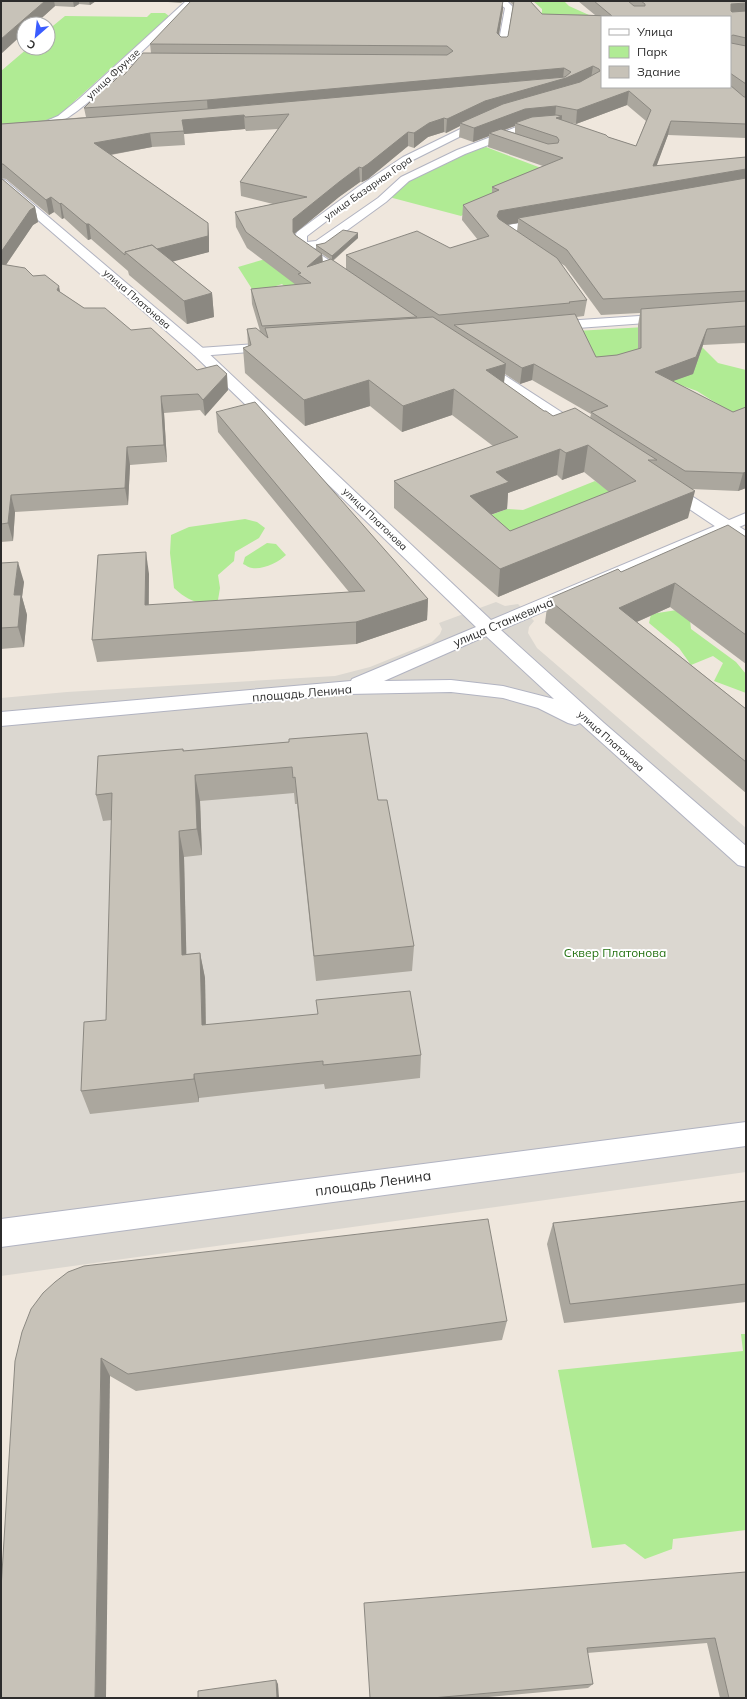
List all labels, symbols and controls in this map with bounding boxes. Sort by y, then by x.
north arrow [16,16,56,56]
legend [601,16,731,88]
text: Улица [636,24,673,39]
text: С [24,37,38,53]
text: Парк [637,44,668,59]
street label: улица Фрунзе [84,46,143,102]
text: Здание [637,64,681,79]
street label: улица Базарная Гора [321,153,415,223]
street label: улица Платонова [101,266,173,332]
street label: улица Платонова [340,485,410,553]
street label: улица Станкевича [451,594,555,650]
street label: площадь Ленина [251,681,353,705]
street label: улица Платонова [575,708,647,774]
park label: Сквер Платонова [564,945,666,960]
street label: площадь Ленина [314,1166,432,1200]

